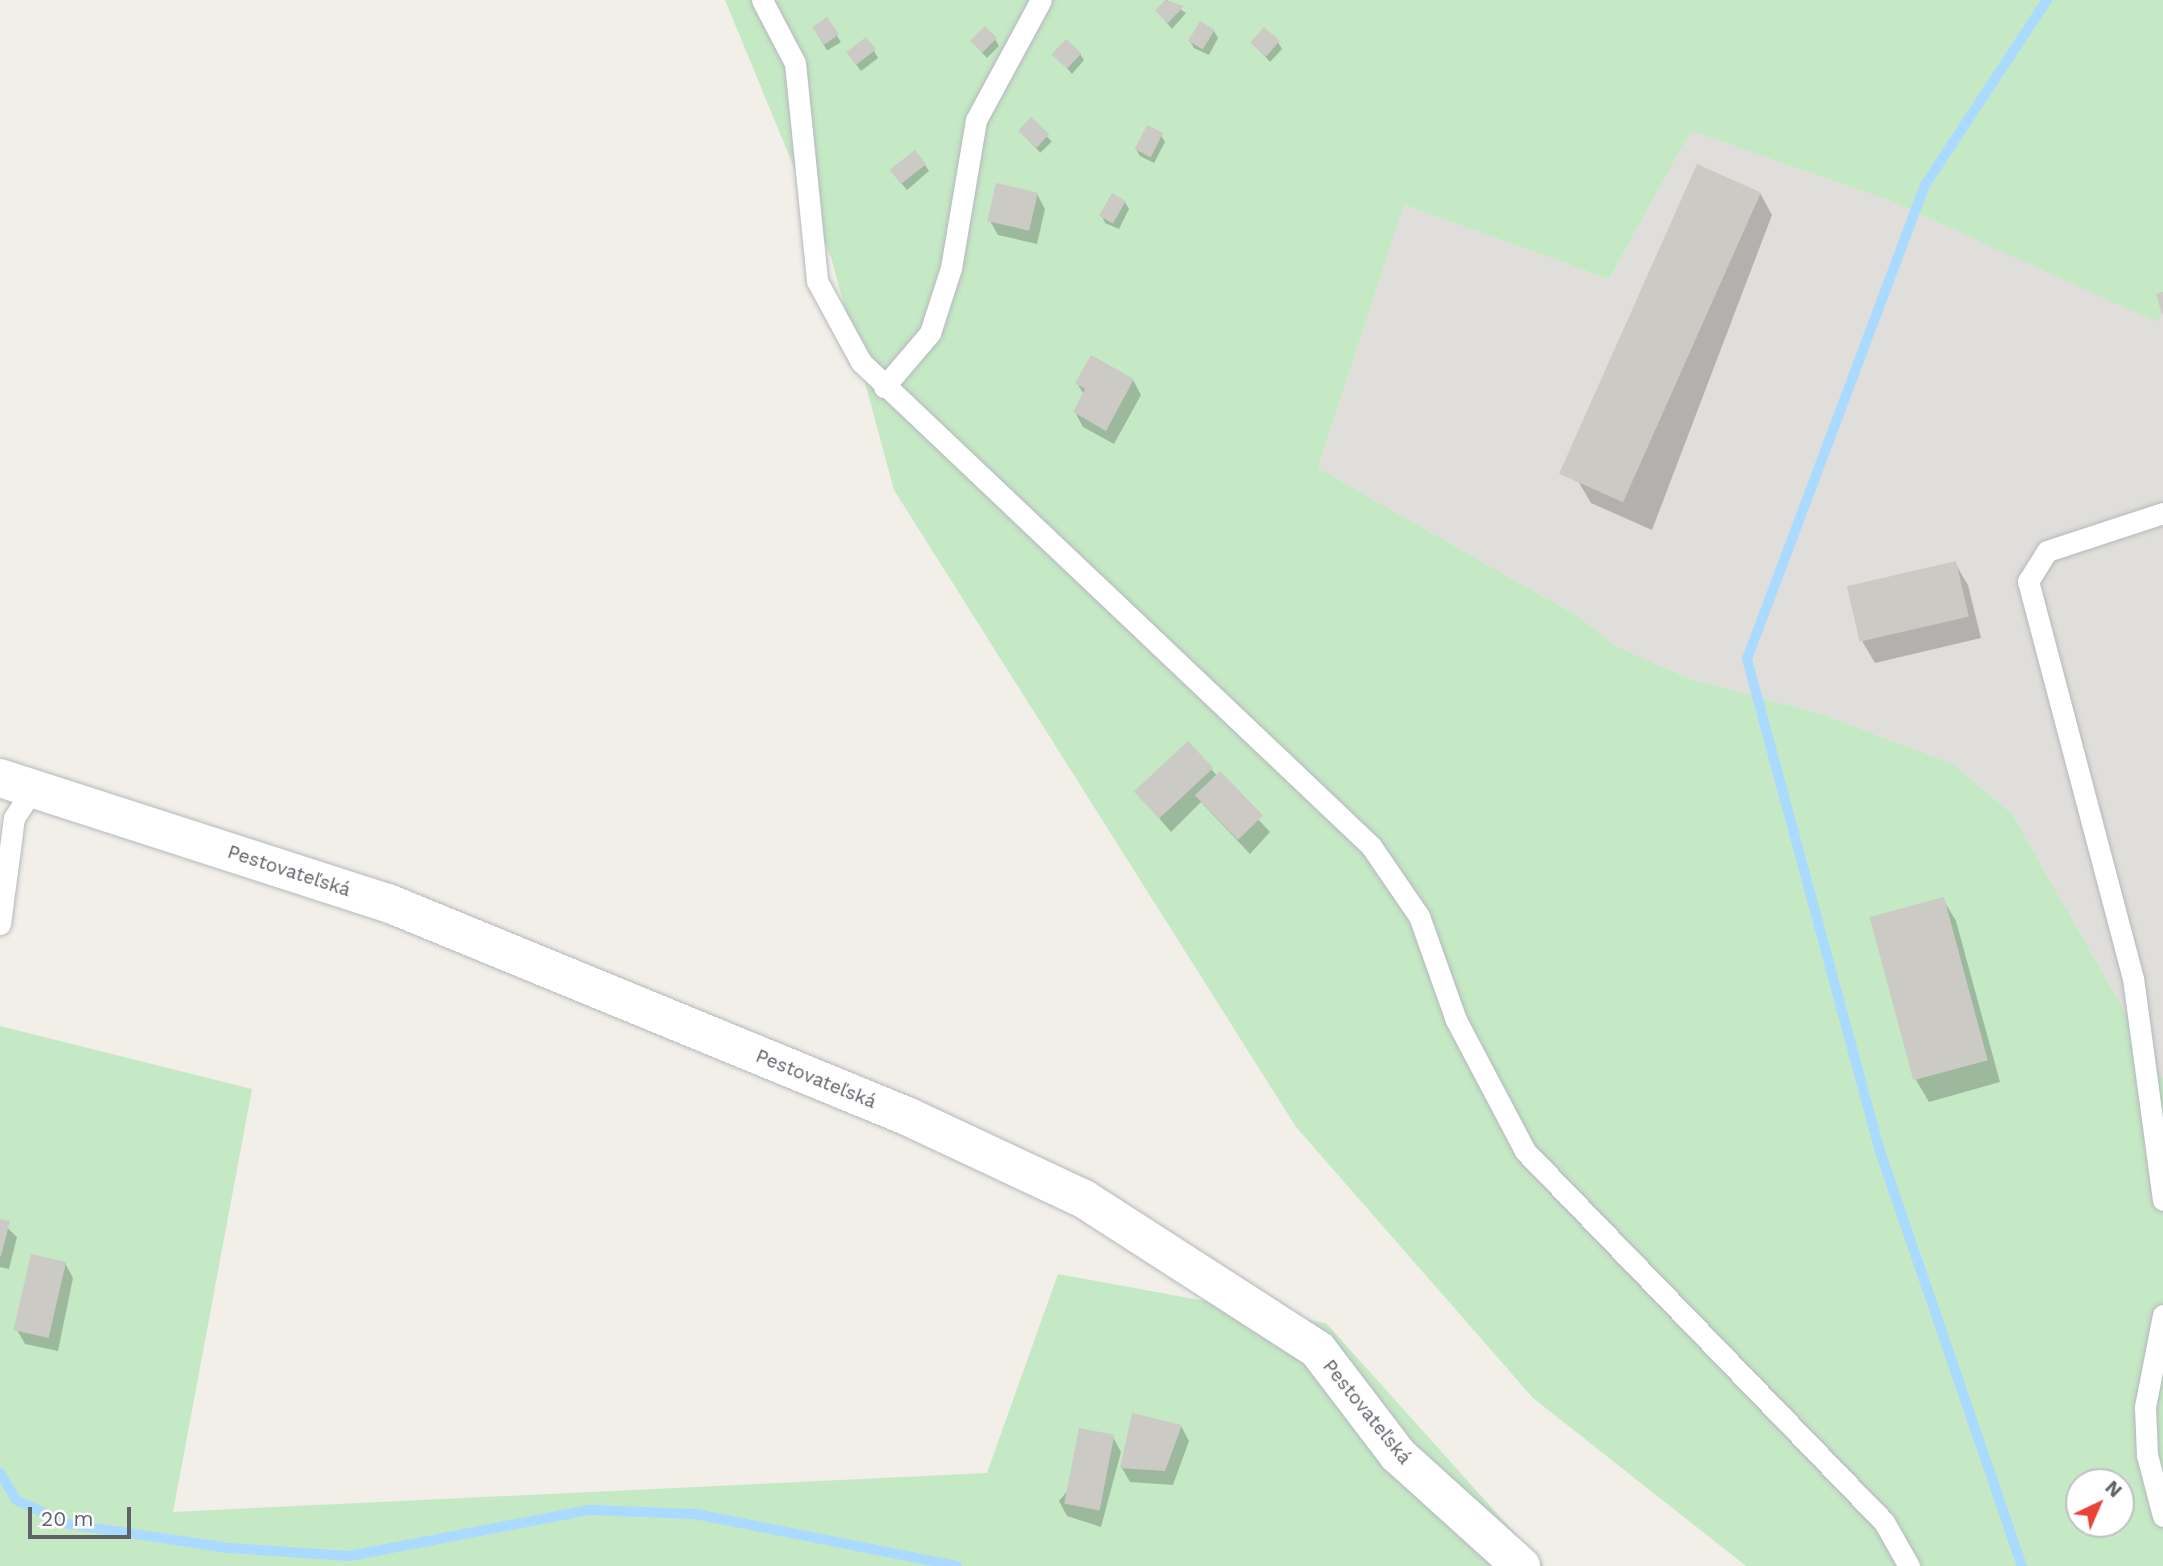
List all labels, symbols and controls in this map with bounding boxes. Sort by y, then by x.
street label: Pestovateľská [225,840,353,902]
street label: Pestovateľská [752,1044,880,1114]
street label: Pestovateľská [1318,1355,1416,1469]
north arrow [2065,1468,2135,1538]
text: N [2100,1476,2127,1502]
scale bar [32,1492,135,1536]
text: 20 m [41,1506,93,1531]

